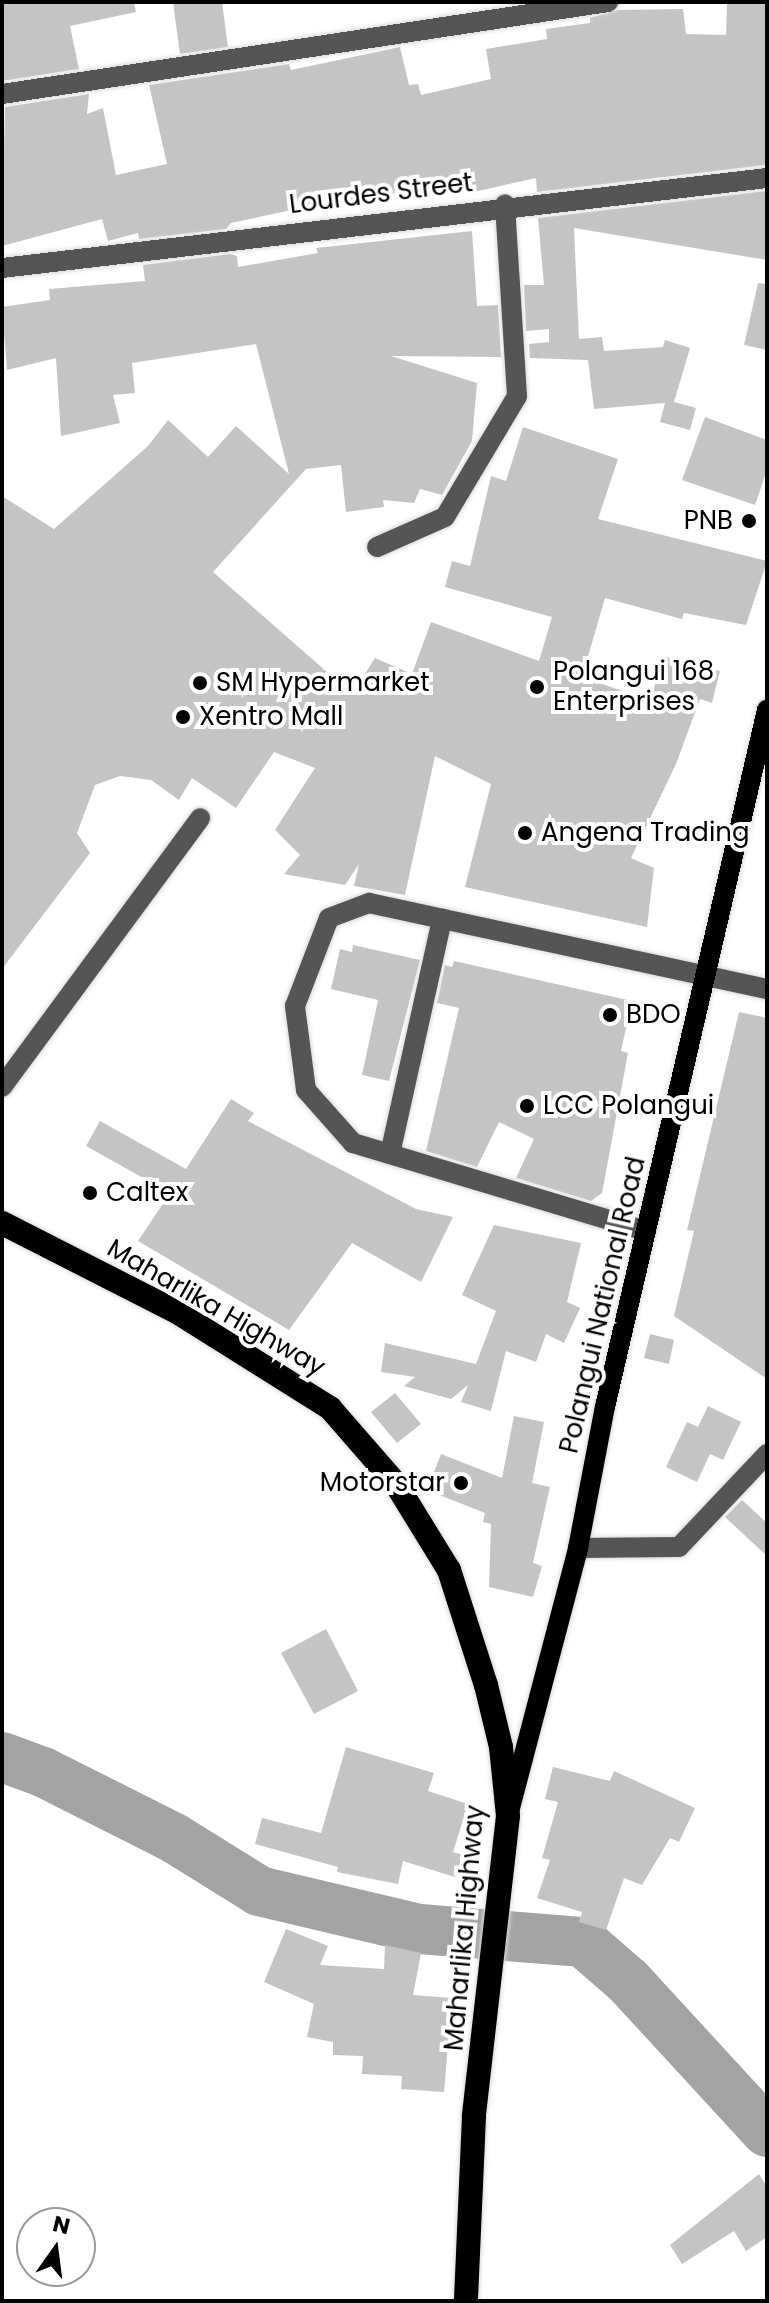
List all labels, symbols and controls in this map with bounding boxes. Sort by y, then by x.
street label: Lourdes Street [288,167,474,221]
place label: PNB [684,505,733,537]
marker: PNB [740,512,758,530]
place label: Polangui 168 Enterprises [553,656,714,718]
place label: SM Hypermarket [216,667,430,699]
marker: SM Hypermarket [191,674,209,692]
marker: Polangui 168 Enterprises [528,678,546,696]
place label: Xentro Mall [199,701,343,733]
marker: Xentro Mall [174,708,192,726]
place label: Angena Trading [541,817,750,849]
marker: Angena Trading [516,824,534,842]
place label: BDO [626,999,681,1031]
marker: BDO [601,1006,619,1024]
place label: LCC Polangui [543,1090,714,1122]
marker: LCC Polangui [518,1097,536,1115]
street label: Polangui National Road [554,1154,652,1456]
place label: Caltex [106,1177,188,1209]
marker: Caltex [81,1184,99,1202]
street label: Maharlika Highway [101,1233,331,1383]
place label: Motorstar [320,1467,445,1499]
marker: Motorstar [452,1474,470,1492]
street label: Maharlika Highway [439,1804,491,2052]
north arrow [16,2207,96,2287]
text: N [50,2208,73,2242]

